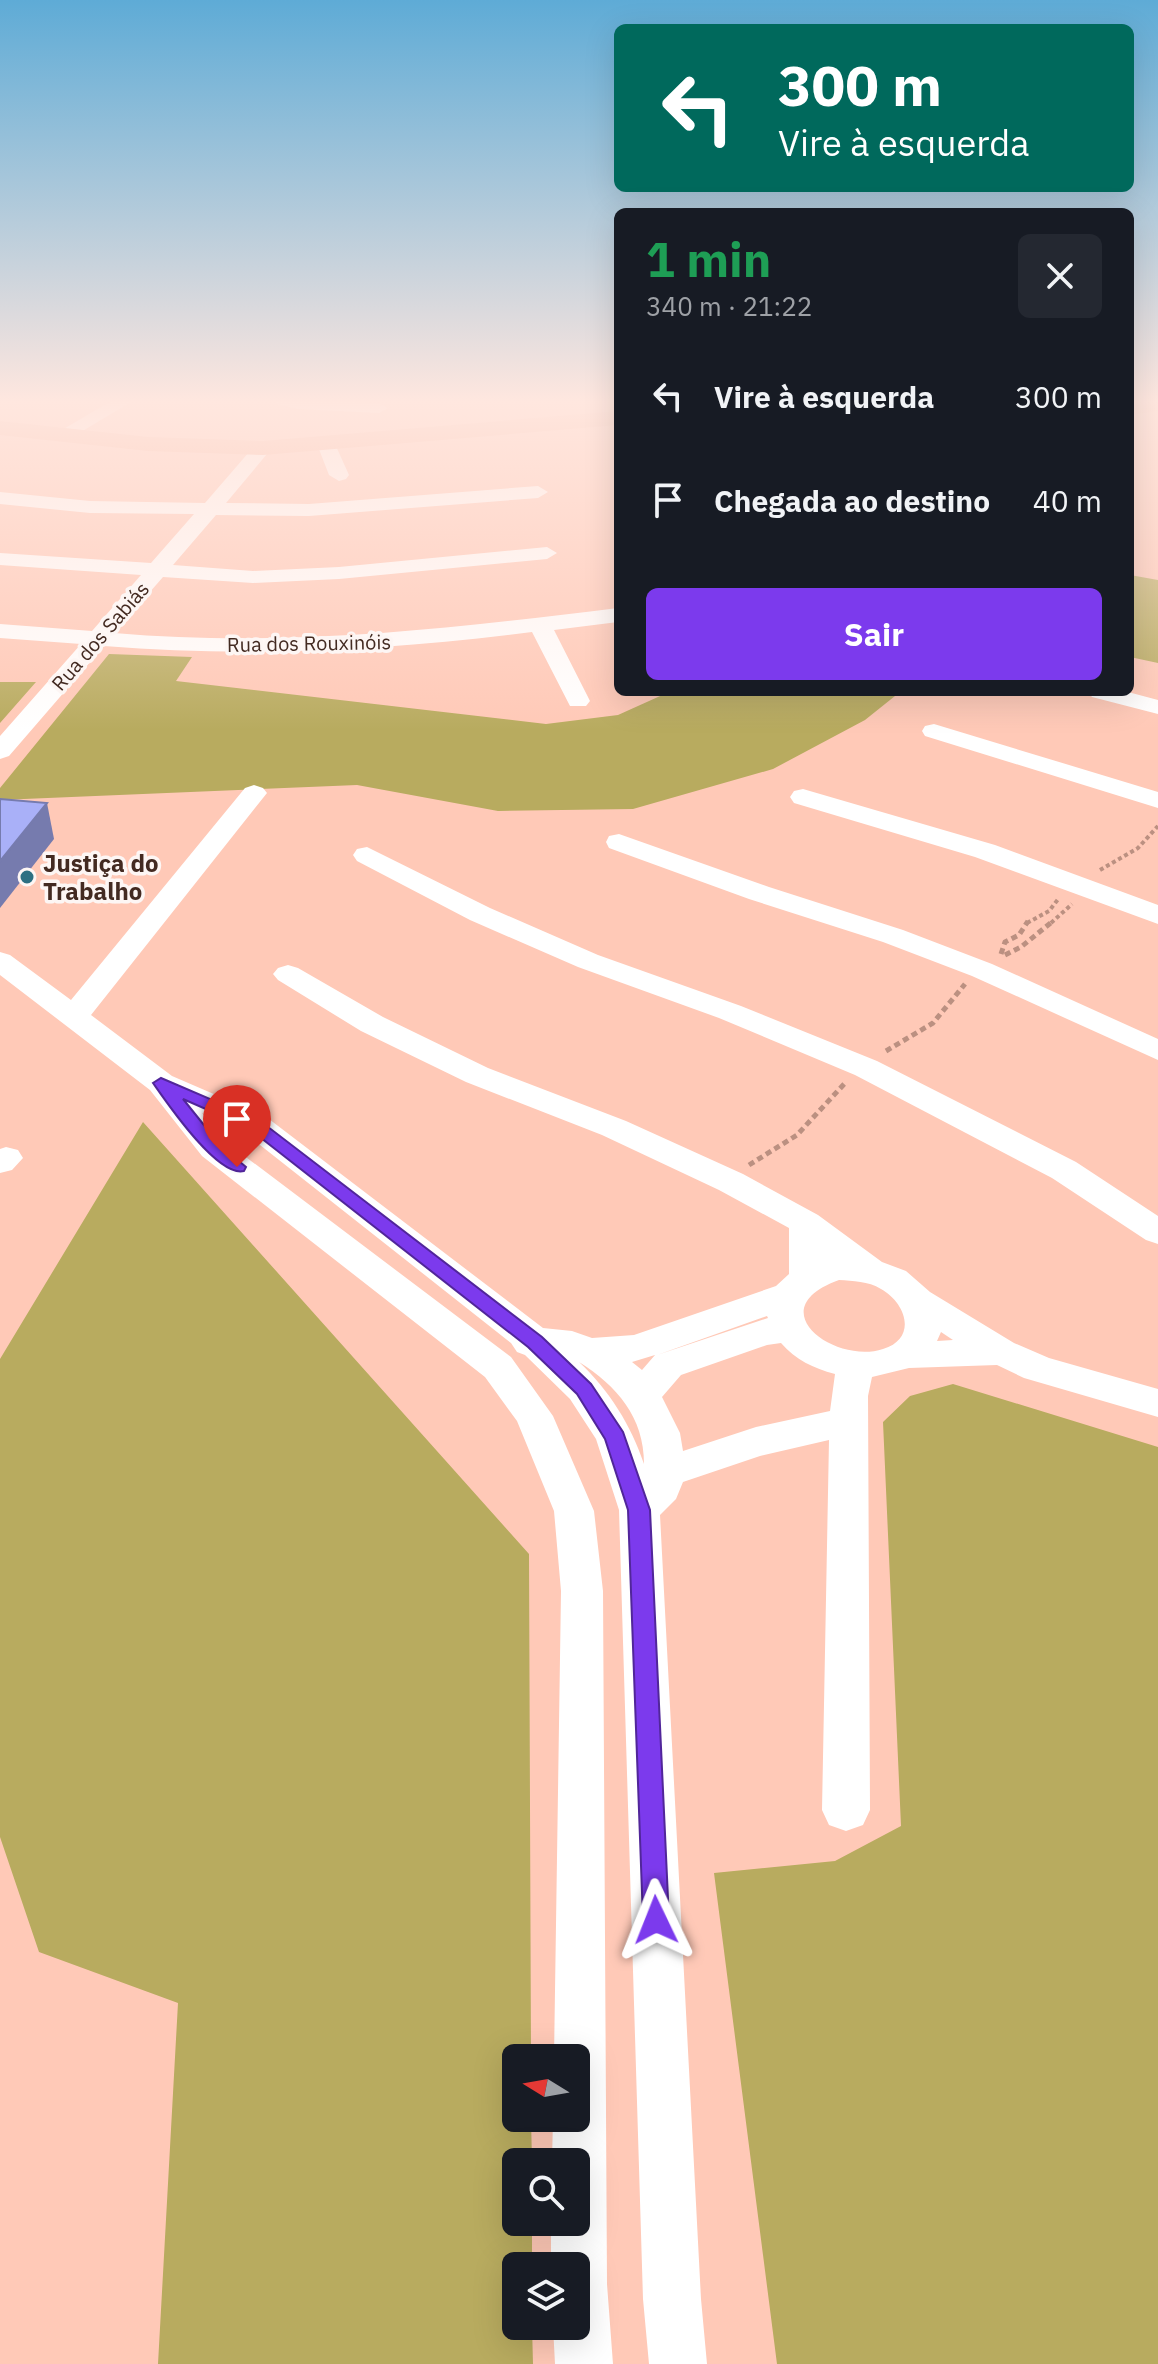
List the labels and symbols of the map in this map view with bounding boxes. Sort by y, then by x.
street label: Rua dos Sabiás [45,576,155,696]
street label: Rua dos Rouxinóis [227,628,391,658]
place label: Justiça do Trabalho [43,847,159,907]
marker: Justiça do Trabalho [18,868,36,886]
pin [203,1085,271,1167]
position arrow [614,1878,698,1962]
north arrow [502,2044,590,2132]

